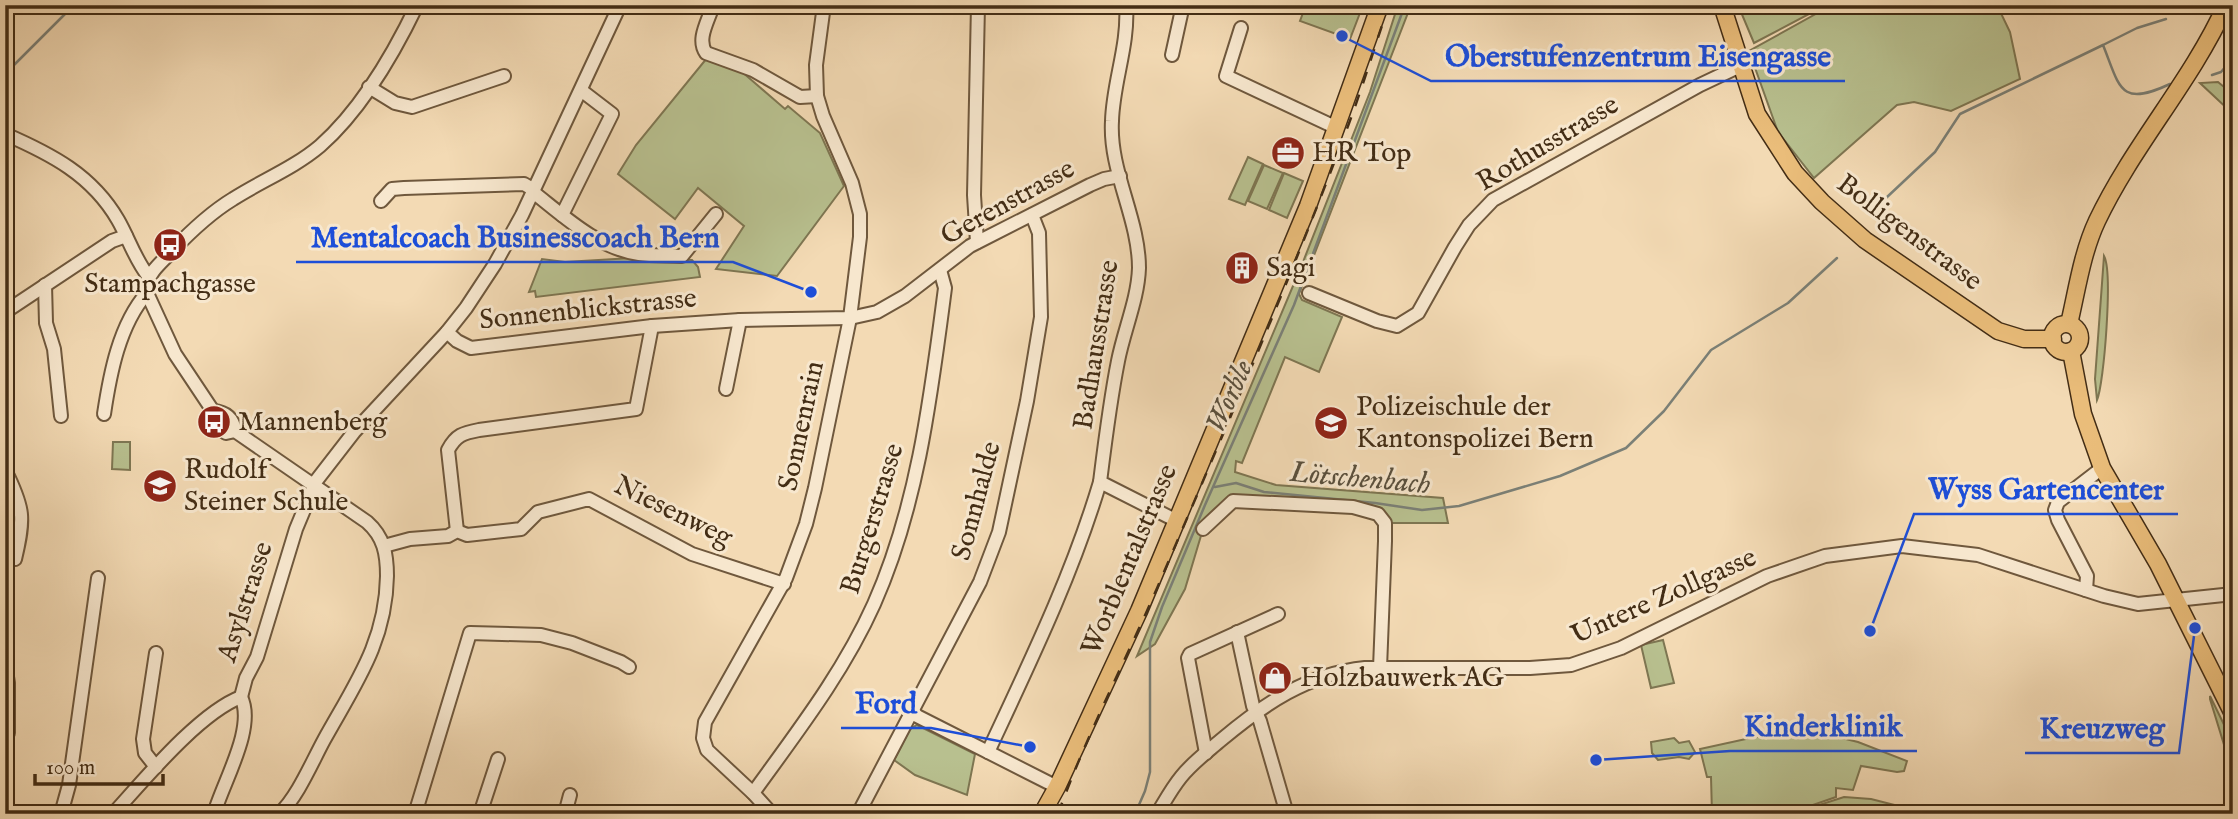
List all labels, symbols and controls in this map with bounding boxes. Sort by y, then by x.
callout: Oberstufenzentrum Eisengasse [1431,30,1845,81]
text: Oberstufenzentrum Eisengasse [1445,39,1831,77]
street label: Rothusstrasse [1471,88,1625,200]
office icon: HR Top [1269,134,1307,172]
place label: HR Top [1312,136,1411,171]
street label: Gerenstrasse [935,152,1081,254]
street label: Bolligenstrasse [1829,167,1989,299]
callout: Mentalcoach Businesscoach Bern [296,211,733,262]
text: Mentalcoach Businesscoach Bern [310,220,720,258]
bus stop icon: Stampachgasse [151,226,189,264]
building icon: Sagi [1223,249,1261,287]
place label: Sagi [1266,251,1315,286]
street label: Badhausstrasse [1066,258,1128,432]
place label: Stampachgasse [84,267,256,302]
street label: Sonnenblickstrasse [478,281,698,339]
water label: Worble [1197,355,1263,439]
street label: Sonnenrain [771,358,833,494]
place label: Polizeischule der Kantonspolizei Bern [1356,390,1594,457]
bus stop icon: Mannenberg [195,403,233,441]
school or university icon: Polizeischule der Kantonspolizei Bern [1312,404,1350,442]
place label: Mannenberg [238,405,388,440]
street label: Sonnhalde [944,438,1010,564]
street label: Burgerstrasse [833,439,913,599]
place label: Rudolf Steiner Schule [184,453,349,520]
water label: Lötschenbach [1287,454,1432,504]
street label: Worblentalstrasse [1074,459,1186,661]
callout: Wyss Gartencenter [1914,463,2178,514]
school or university icon: Rudolf Steiner Schule [141,467,179,505]
street label: Niesenweg [608,468,739,556]
text: Wyss Gartencenter [1927,472,2165,510]
street label: Asylstrasse [210,537,282,667]
street label: Untere Zollgasse [1566,540,1762,654]
shop icon: Holzbauwerk AG [1256,659,1294,697]
place label: Holzbauwerk AG [1300,661,1505,696]
callout: Ford [841,677,931,728]
text: Ford [855,686,918,724]
callout: Kinderklinik [1730,700,1917,751]
callout: Kreuzweg [2025,702,2179,753]
text: Kinderklinik [1744,709,1903,747]
text: Kreuzweg [2039,711,2167,749]
scale bar [35,742,163,786]
text: 100 m [46,755,95,782]

